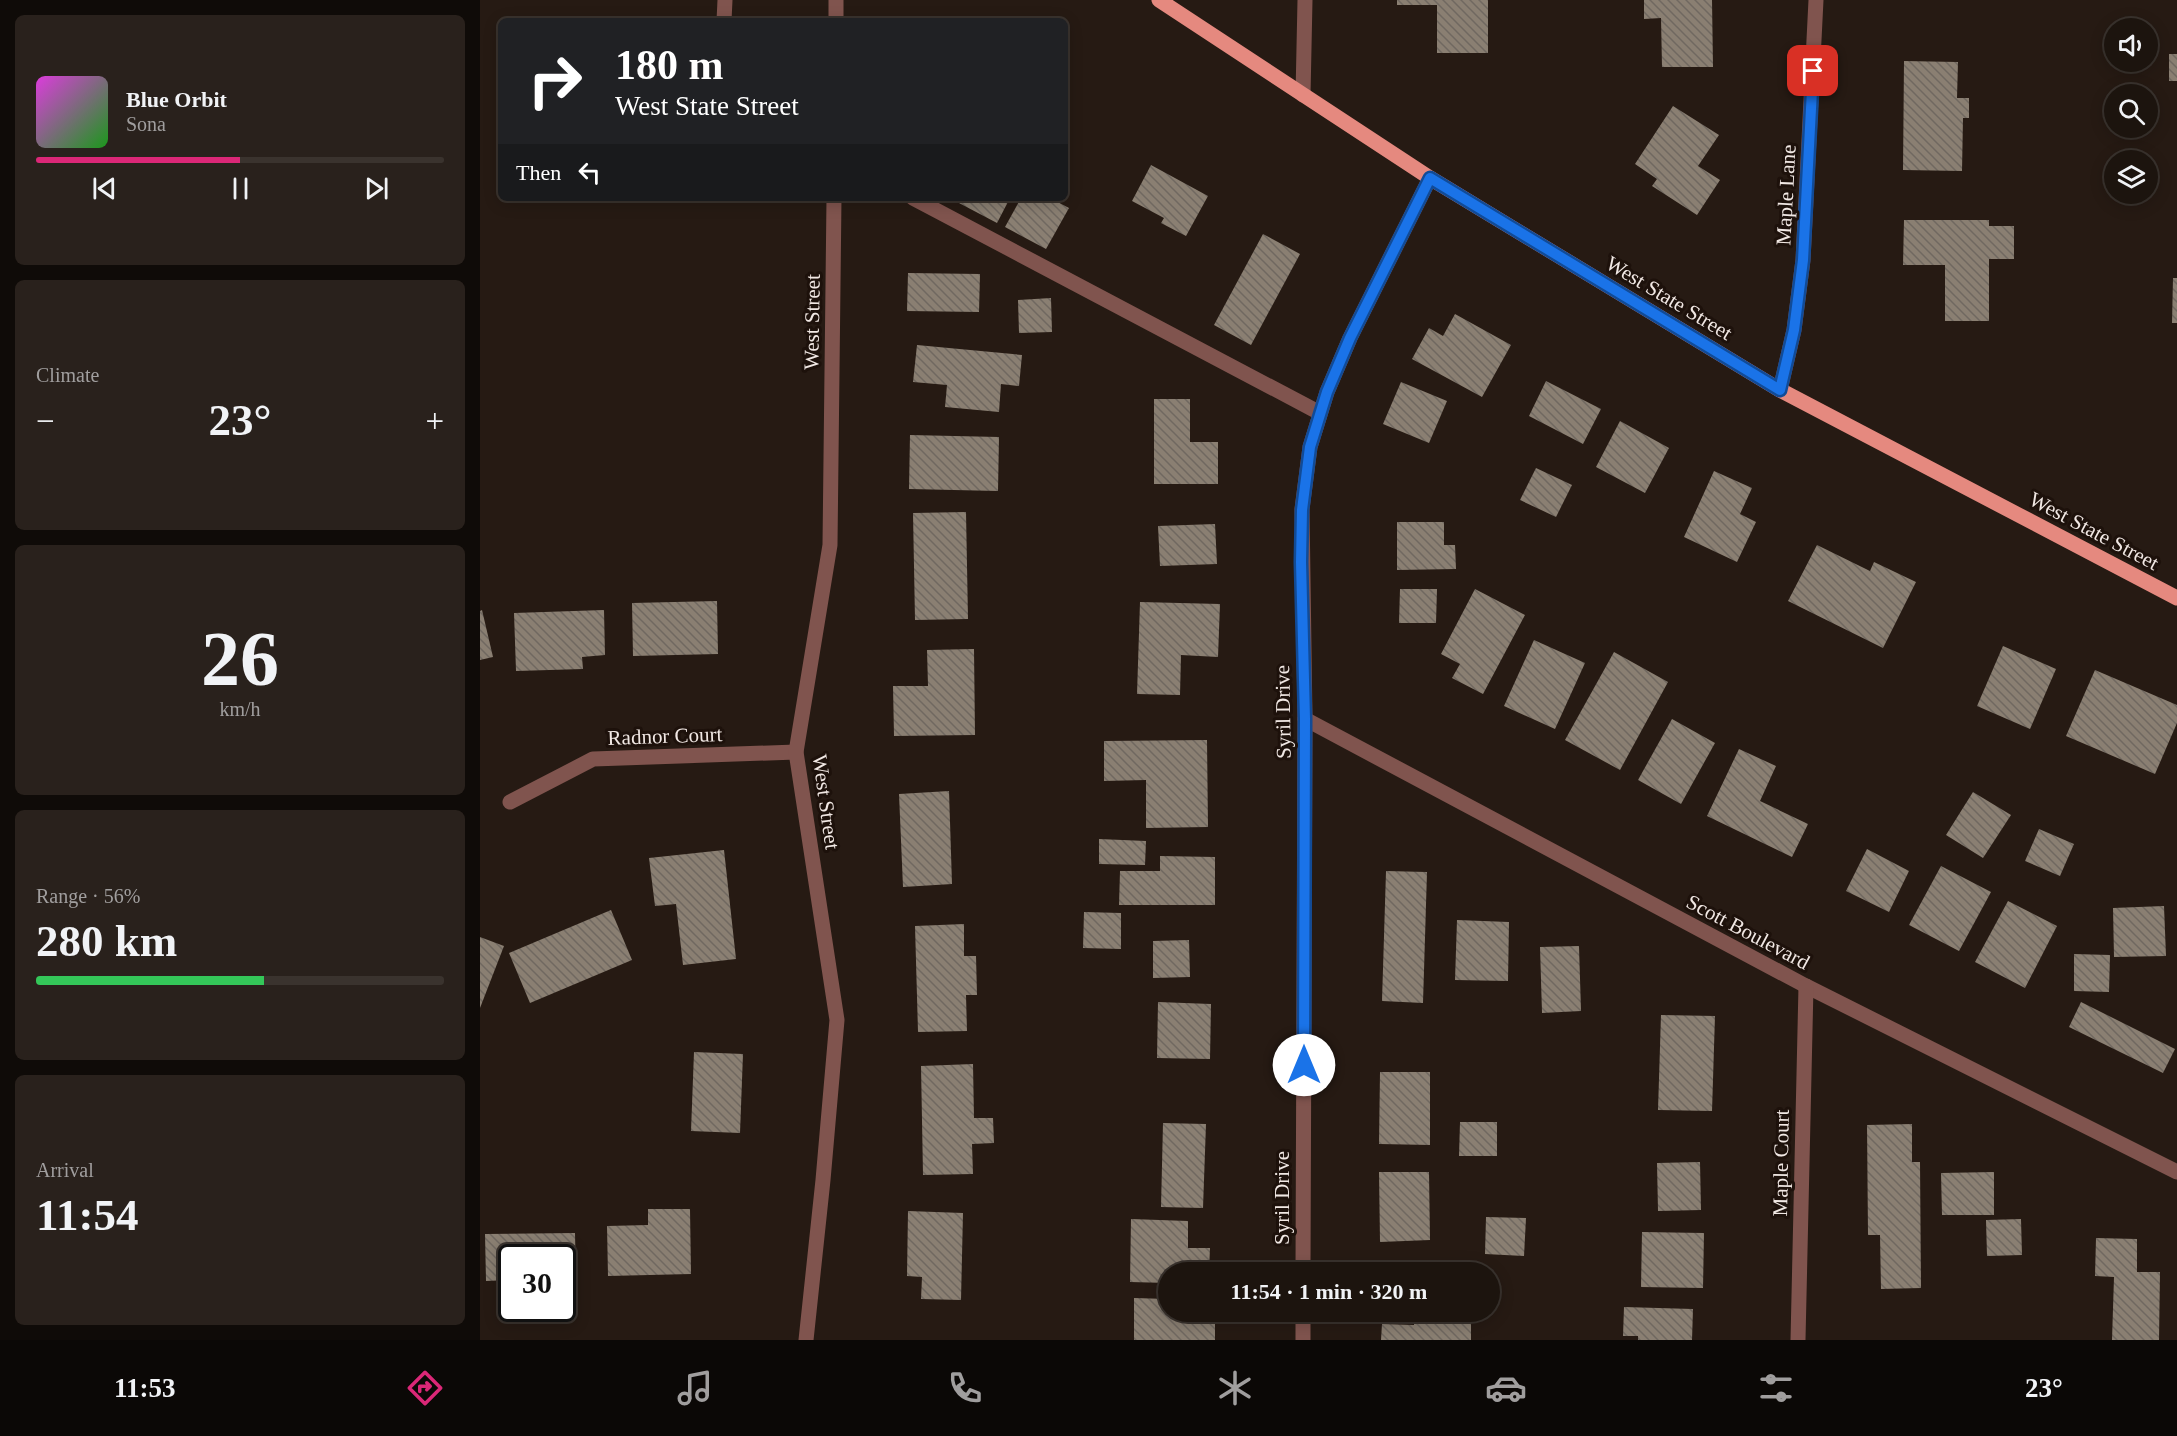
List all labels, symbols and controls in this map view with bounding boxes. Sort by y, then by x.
map controls [2104,18,2158,204]
button: sound [2104,18,2158,72]
icon: right [516,42,594,120]
text: 180 m [615,42,724,88]
pin [1787,45,1838,96]
icon: arrive [1796,54,1829,87]
button: search [2104,84,2158,138]
text: Blue Orbit [126,87,227,112]
text: West State Street [615,91,799,121]
text: Sona [126,113,166,135]
street label: Maple Lane [1771,144,1801,246]
button: layers [2104,150,2158,204]
icon: left [573,156,606,189]
text: Then [516,160,561,185]
icon: previous [88,172,121,205]
icon: pause [224,172,257,205]
icon: next [360,172,393,205]
street label: West State Street [1602,251,1737,345]
street label: West Street [799,274,825,370]
text: Climate [36,364,99,386]
text: 23° [209,395,272,445]
text: − [36,403,55,439]
text: + [425,403,444,439]
street label: West State Street [2025,487,2163,575]
text: 26 [201,615,279,702]
street label: Syril Drive [1270,665,1296,759]
text: km/h [219,698,261,720]
street label: Radnor Court [607,722,723,750]
street label: West Street [807,753,845,851]
text: Range · 56% [36,885,140,907]
street label: Scott Boulevard [1682,890,1814,975]
text: 280 km [36,916,177,966]
position arrow [1272,1033,1336,1097]
street label: Maple Court [1768,1109,1794,1217]
street label: Syril Drive [1270,1151,1294,1245]
text: Arrival [36,1159,94,1181]
text: 11:54 [36,1190,139,1240]
speed limit sign: 30 [498,1244,576,1322]
text: 11:54 · 1 min · 320 m [1231,1279,1427,1304]
icon: directions [404,1367,446,1409]
icon: music [674,1367,716,1409]
icon: phone [944,1367,986,1409]
icon: climate [1214,1367,1256,1409]
icon: car [1485,1367,1527,1409]
icon: filters [1755,1367,1797,1409]
text: 11:53 [114,1373,176,1403]
text: 23° [2025,1373,2063,1403]

